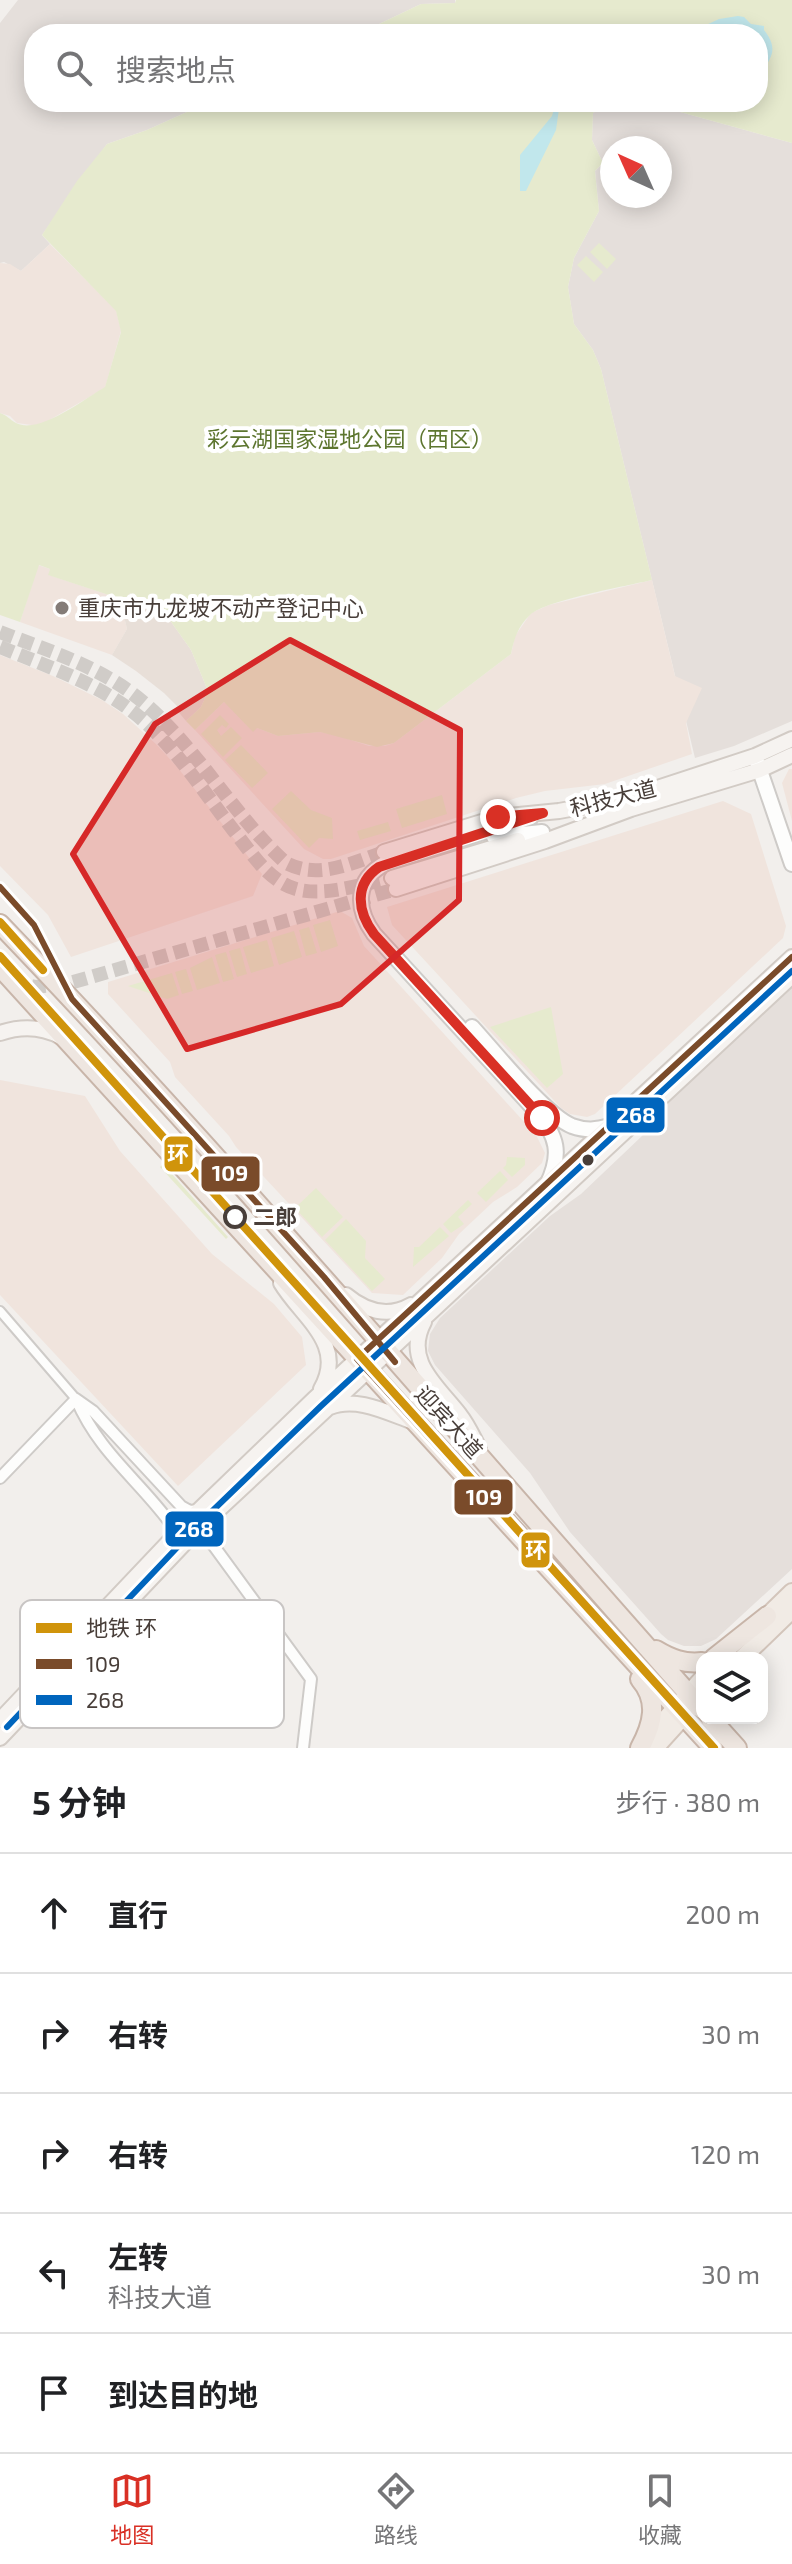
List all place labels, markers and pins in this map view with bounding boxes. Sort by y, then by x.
place label: 重庆市九龙坡不动产登记中心 [78,594,364,620]
marker: 重庆市九龙坡不动产登记中心 [53,599,71,617]
unlabelled marker [580,1152,596,1168]
place label: 二郎 [253,1203,297,1229]
marker: 二郎 [224,1206,246,1228]

